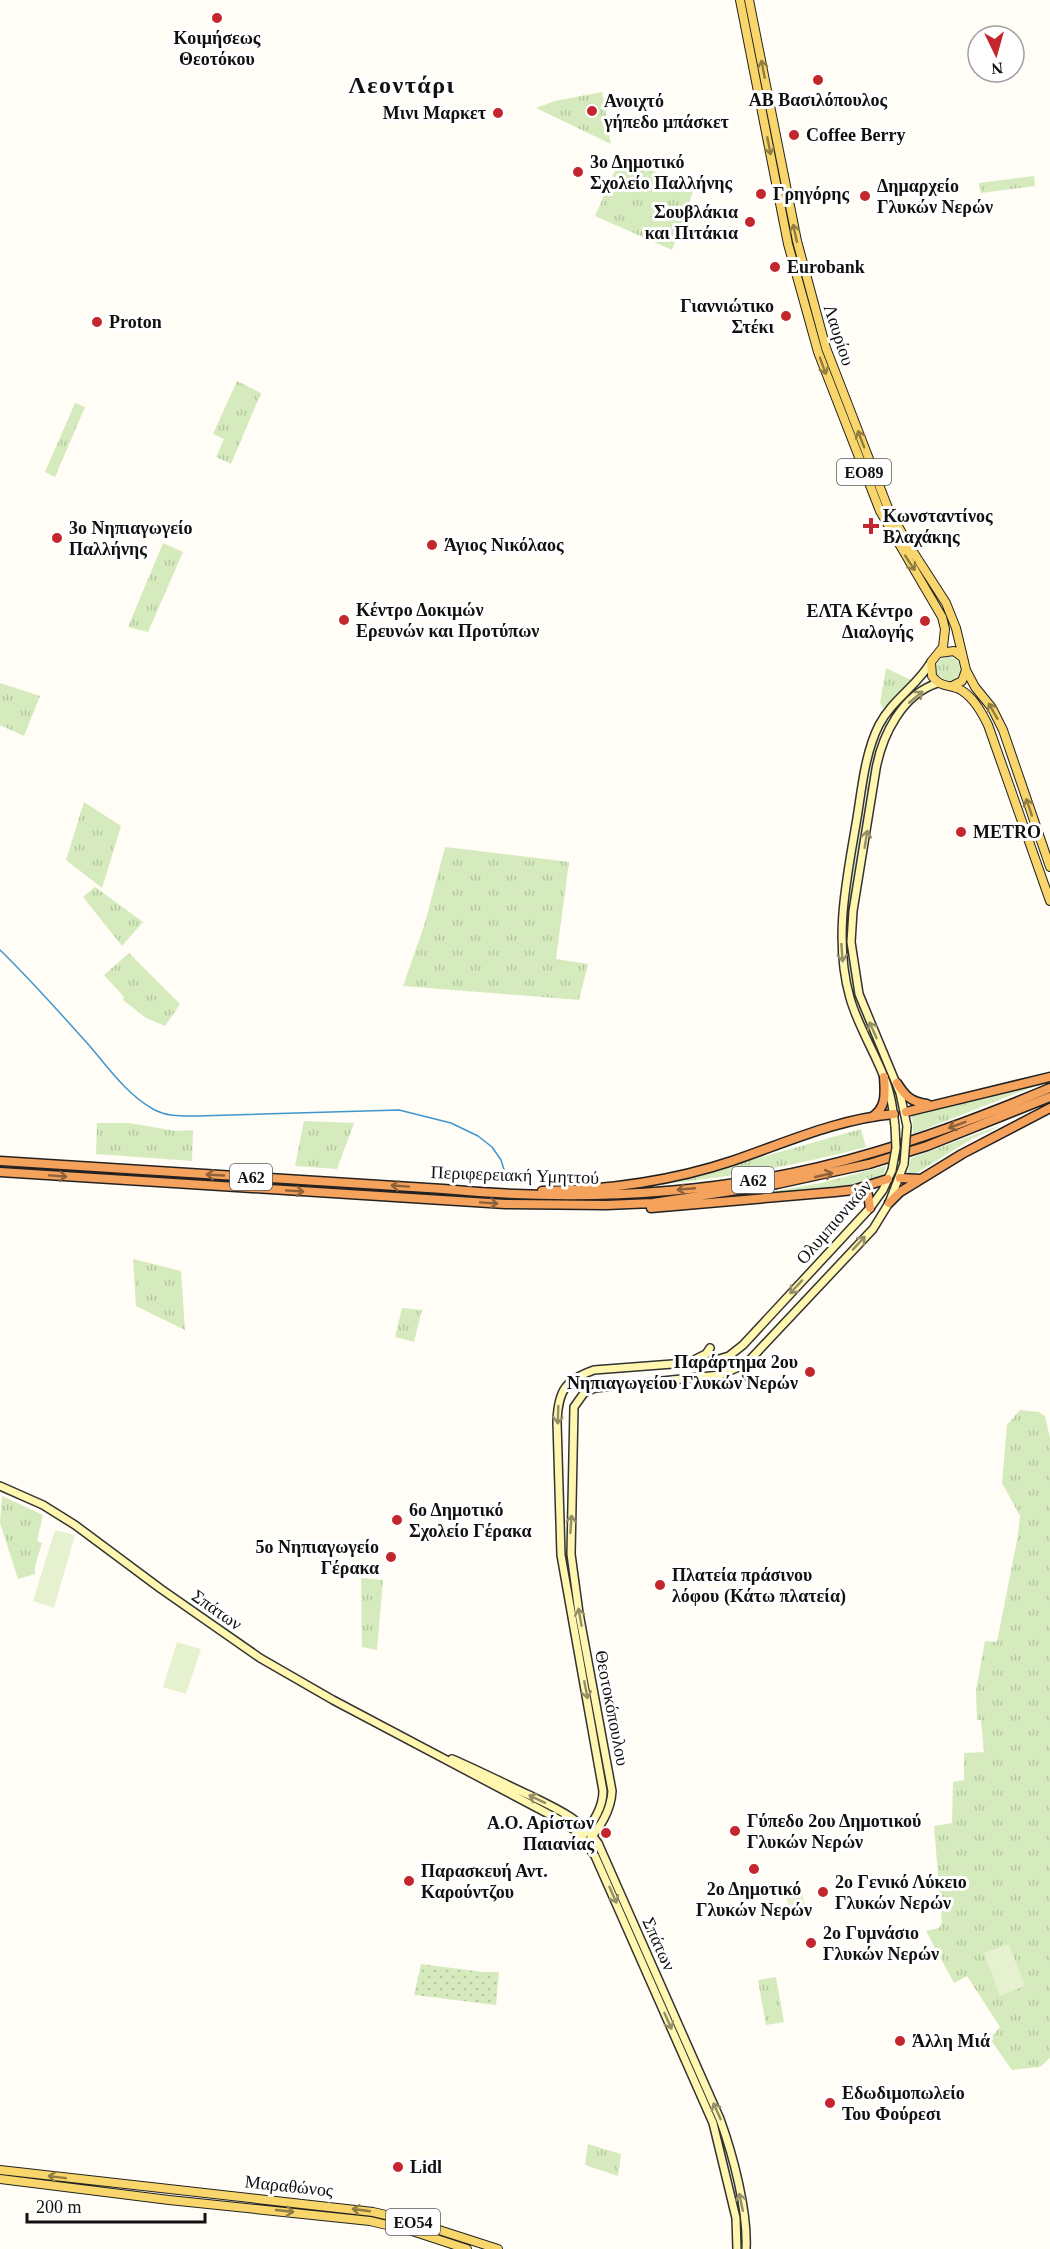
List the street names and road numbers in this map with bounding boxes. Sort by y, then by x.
street label: Λαυρίου [820,302,858,368]
road number: ΕΟ89 [837,459,891,485]
street label: Περιφερειακή Υμηττού [430,1162,600,1188]
road number: Α62 [230,1164,272,1190]
road number: Α62 [732,1167,774,1193]
street label: Ολυμπιονικών [792,1176,876,1268]
street label: Σπάτων [188,1586,246,1634]
street label: Θεοτοκόπουλου [591,1649,633,1767]
street label: Σπάτων [638,1914,680,1974]
street label: Μαραθώνος [244,2171,334,2201]
road number: ΕΟ54 [386,2209,440,2235]

